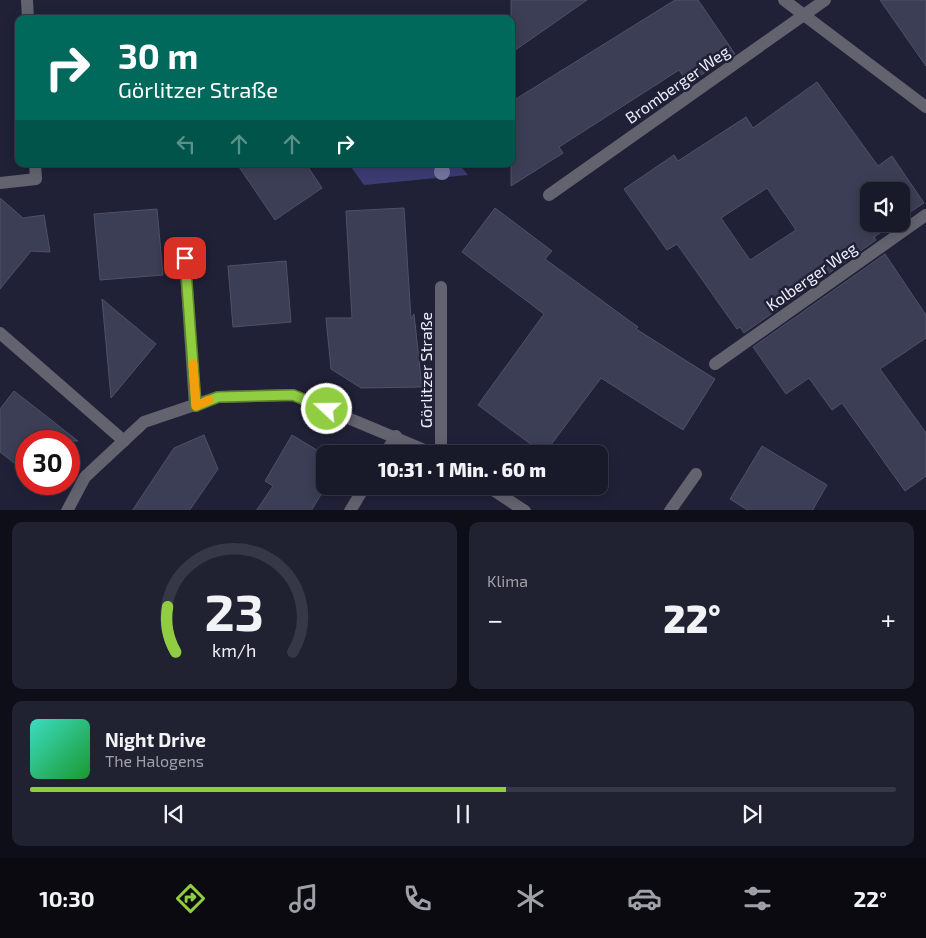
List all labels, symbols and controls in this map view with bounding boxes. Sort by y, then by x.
text: 30 m [118,34,198,76]
icon: right [35,35,100,100]
street label: Bromberger Weg [621,41,733,127]
text: Görlitzer Straße [118,76,278,102]
icon: left [172,130,200,158]
icon: ahead [225,130,253,158]
icon: ahead [278,130,306,158]
icon: right [331,130,359,158]
map controls [860,182,910,232]
button: sound [860,182,910,232]
pin [164,237,206,279]
street label: Kolberger Weg [762,238,860,314]
icon: arrive [171,244,199,272]
street label: Görlitzer Straße [416,312,435,428]
position arrow [300,382,352,434]
speed limit sign: 30 [15,430,80,495]
text: 10:31 · 1 Min. · 60 m [378,458,546,481]
text: Klima [487,571,528,590]
text: 23 [205,579,264,641]
text: 22° [663,595,721,641]
text: − [487,602,503,636]
text: + [881,602,896,636]
text: km/h [212,639,257,661]
text: Night Drive [105,728,206,751]
text: The Halogens [105,751,204,770]
icon: previous [160,800,188,828]
icon: pause [449,800,477,828]
icon: next [738,800,766,828]
icon: directions [173,881,208,916]
icon: music [286,881,321,916]
icon: phone [400,881,435,916]
icon: climate [513,881,548,916]
icon: car [627,881,662,916]
icon: filters [740,881,775,916]
text: 10:30 [39,885,95,911]
text: 22° [854,885,887,911]

